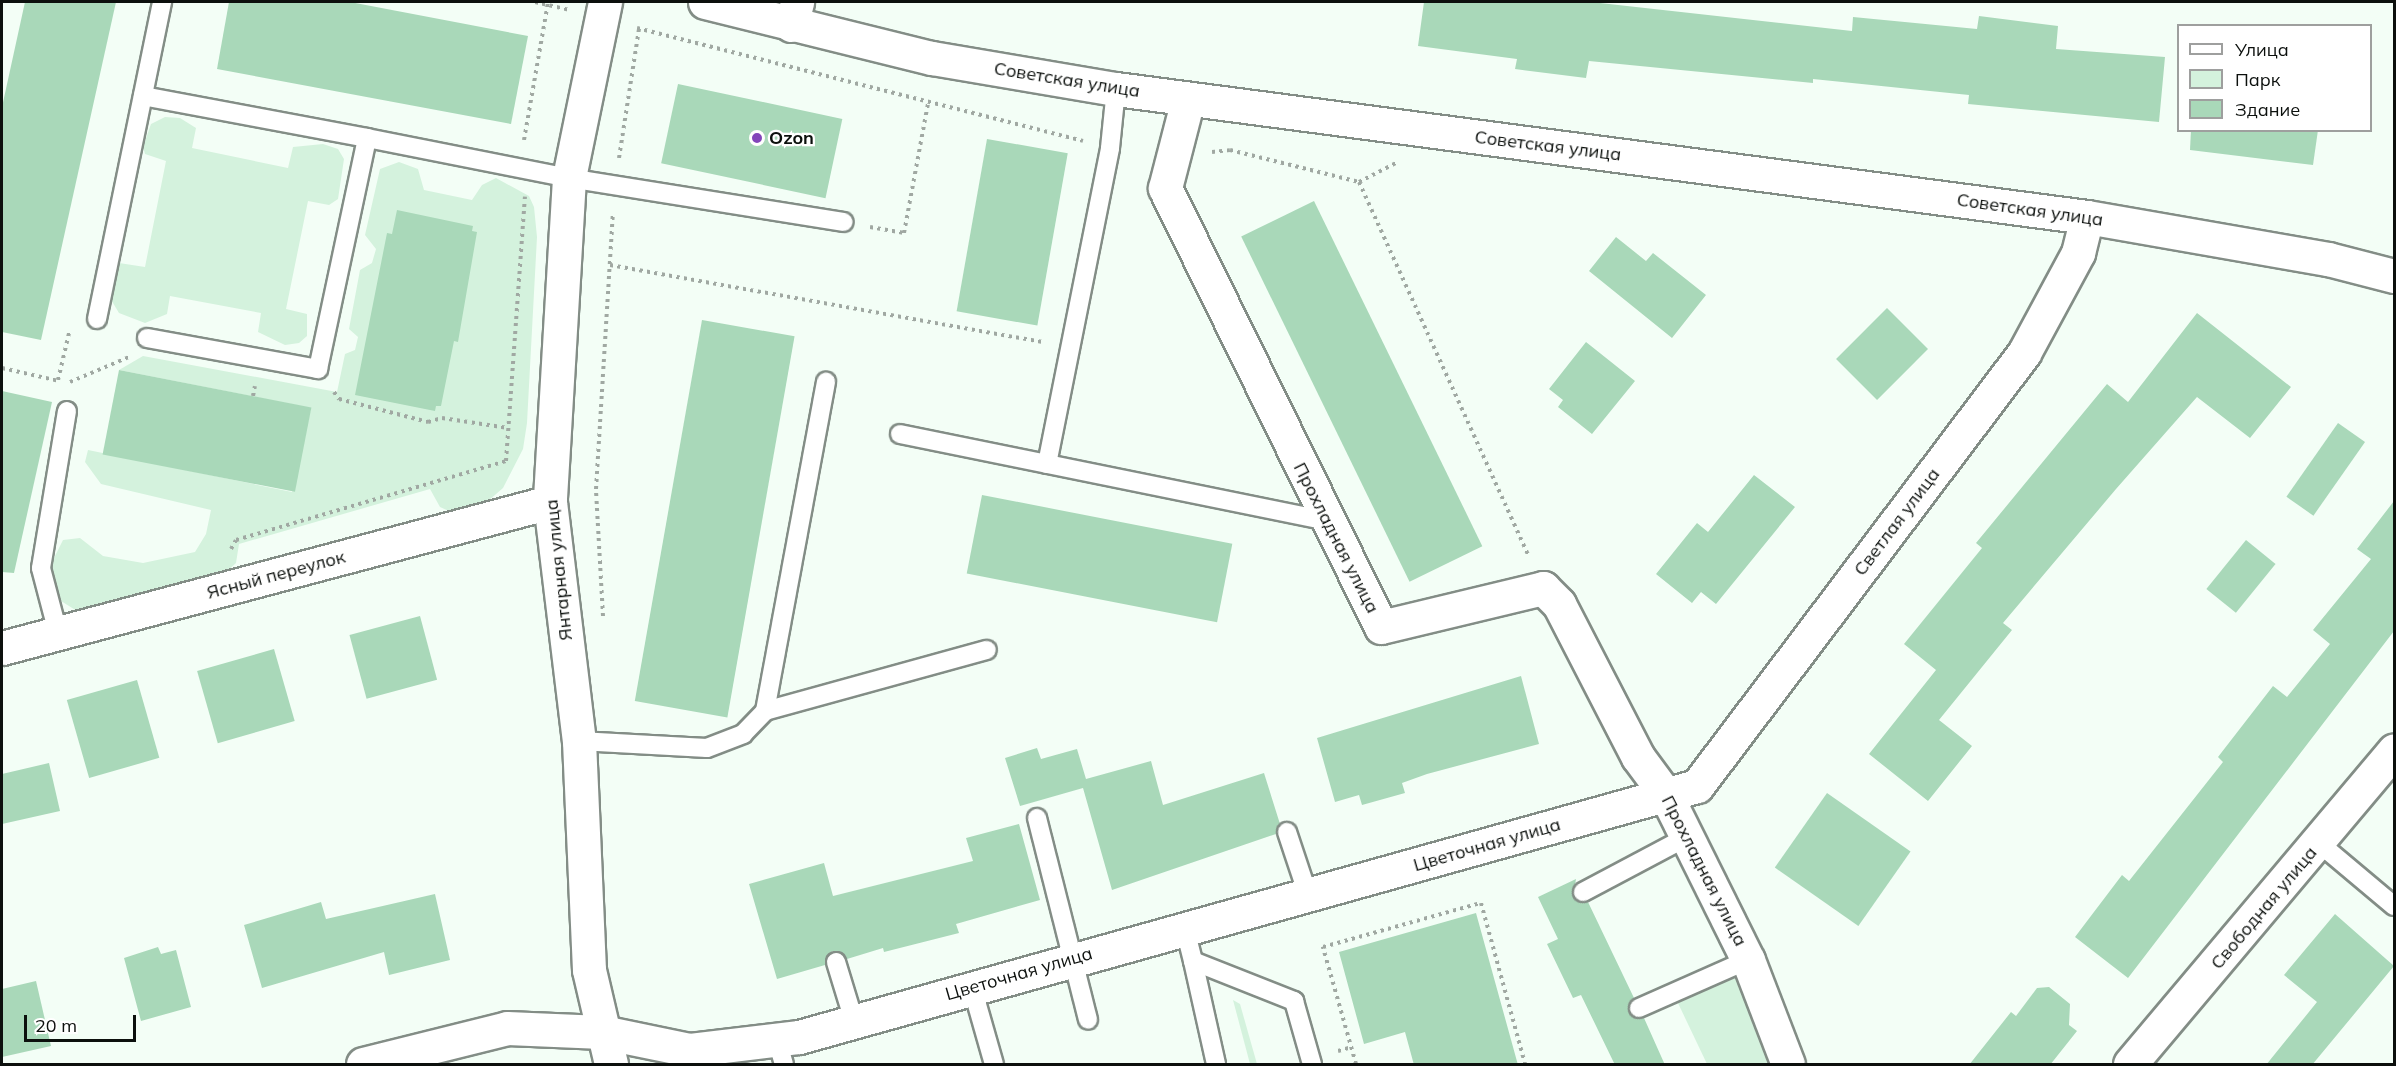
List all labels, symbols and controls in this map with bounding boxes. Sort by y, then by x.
legend [2177,24,2372,132]
text: Улица [2235,38,2289,61]
street label: Советская улица [992,58,1142,102]
text: Парк [2235,68,2280,91]
text: Здание [2235,98,2300,121]
street label: Советская улица [1473,126,1623,166]
place label: Ozon [769,127,814,149]
marker: Ozon [750,131,764,145]
street label: Советская улица [1955,189,2105,231]
street label: Прохладная улица [1289,459,1383,617]
street label: Светлая улица [1850,464,1944,580]
street label: Янтарная улица [541,498,577,642]
street label: Ясный переулок [204,546,348,604]
street label: Прохладная улица [1657,792,1751,950]
street label: Цветочная улица [1411,814,1563,876]
street label: Свободная улица [2206,842,2322,974]
street label: Цветочная улица [943,943,1095,1005]
scale bar [27,1003,140,1041]
text: 20 m [35,1014,77,1037]

